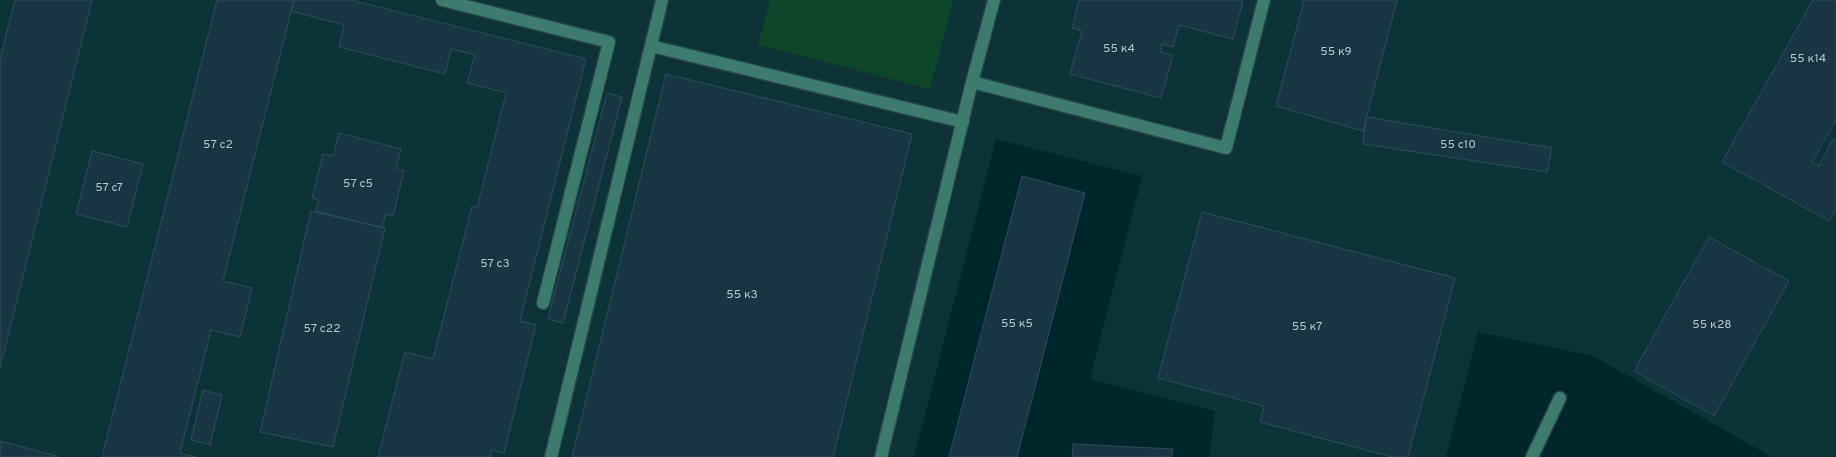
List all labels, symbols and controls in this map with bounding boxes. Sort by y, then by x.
house number: 55 к4 [1103,43,1135,57]
house number: 55 к9 [1320,46,1352,60]
house number: 55 к14 [1790,53,1826,67]
house number: 57 с2 [203,139,233,153]
house number: 55 с10 [1440,139,1476,153]
house number: 57 с5 [343,178,373,192]
house number: 57 с7 [95,182,123,196]
house number: 57 с3 [480,258,510,272]
house number: 55 к3 [726,289,758,303]
house number: 55 к5 [1001,318,1033,332]
house number: 55 к28 [1692,319,1732,333]
house number: 55 к7 [1292,321,1322,335]
house number: 57 с22 [303,323,341,337]

